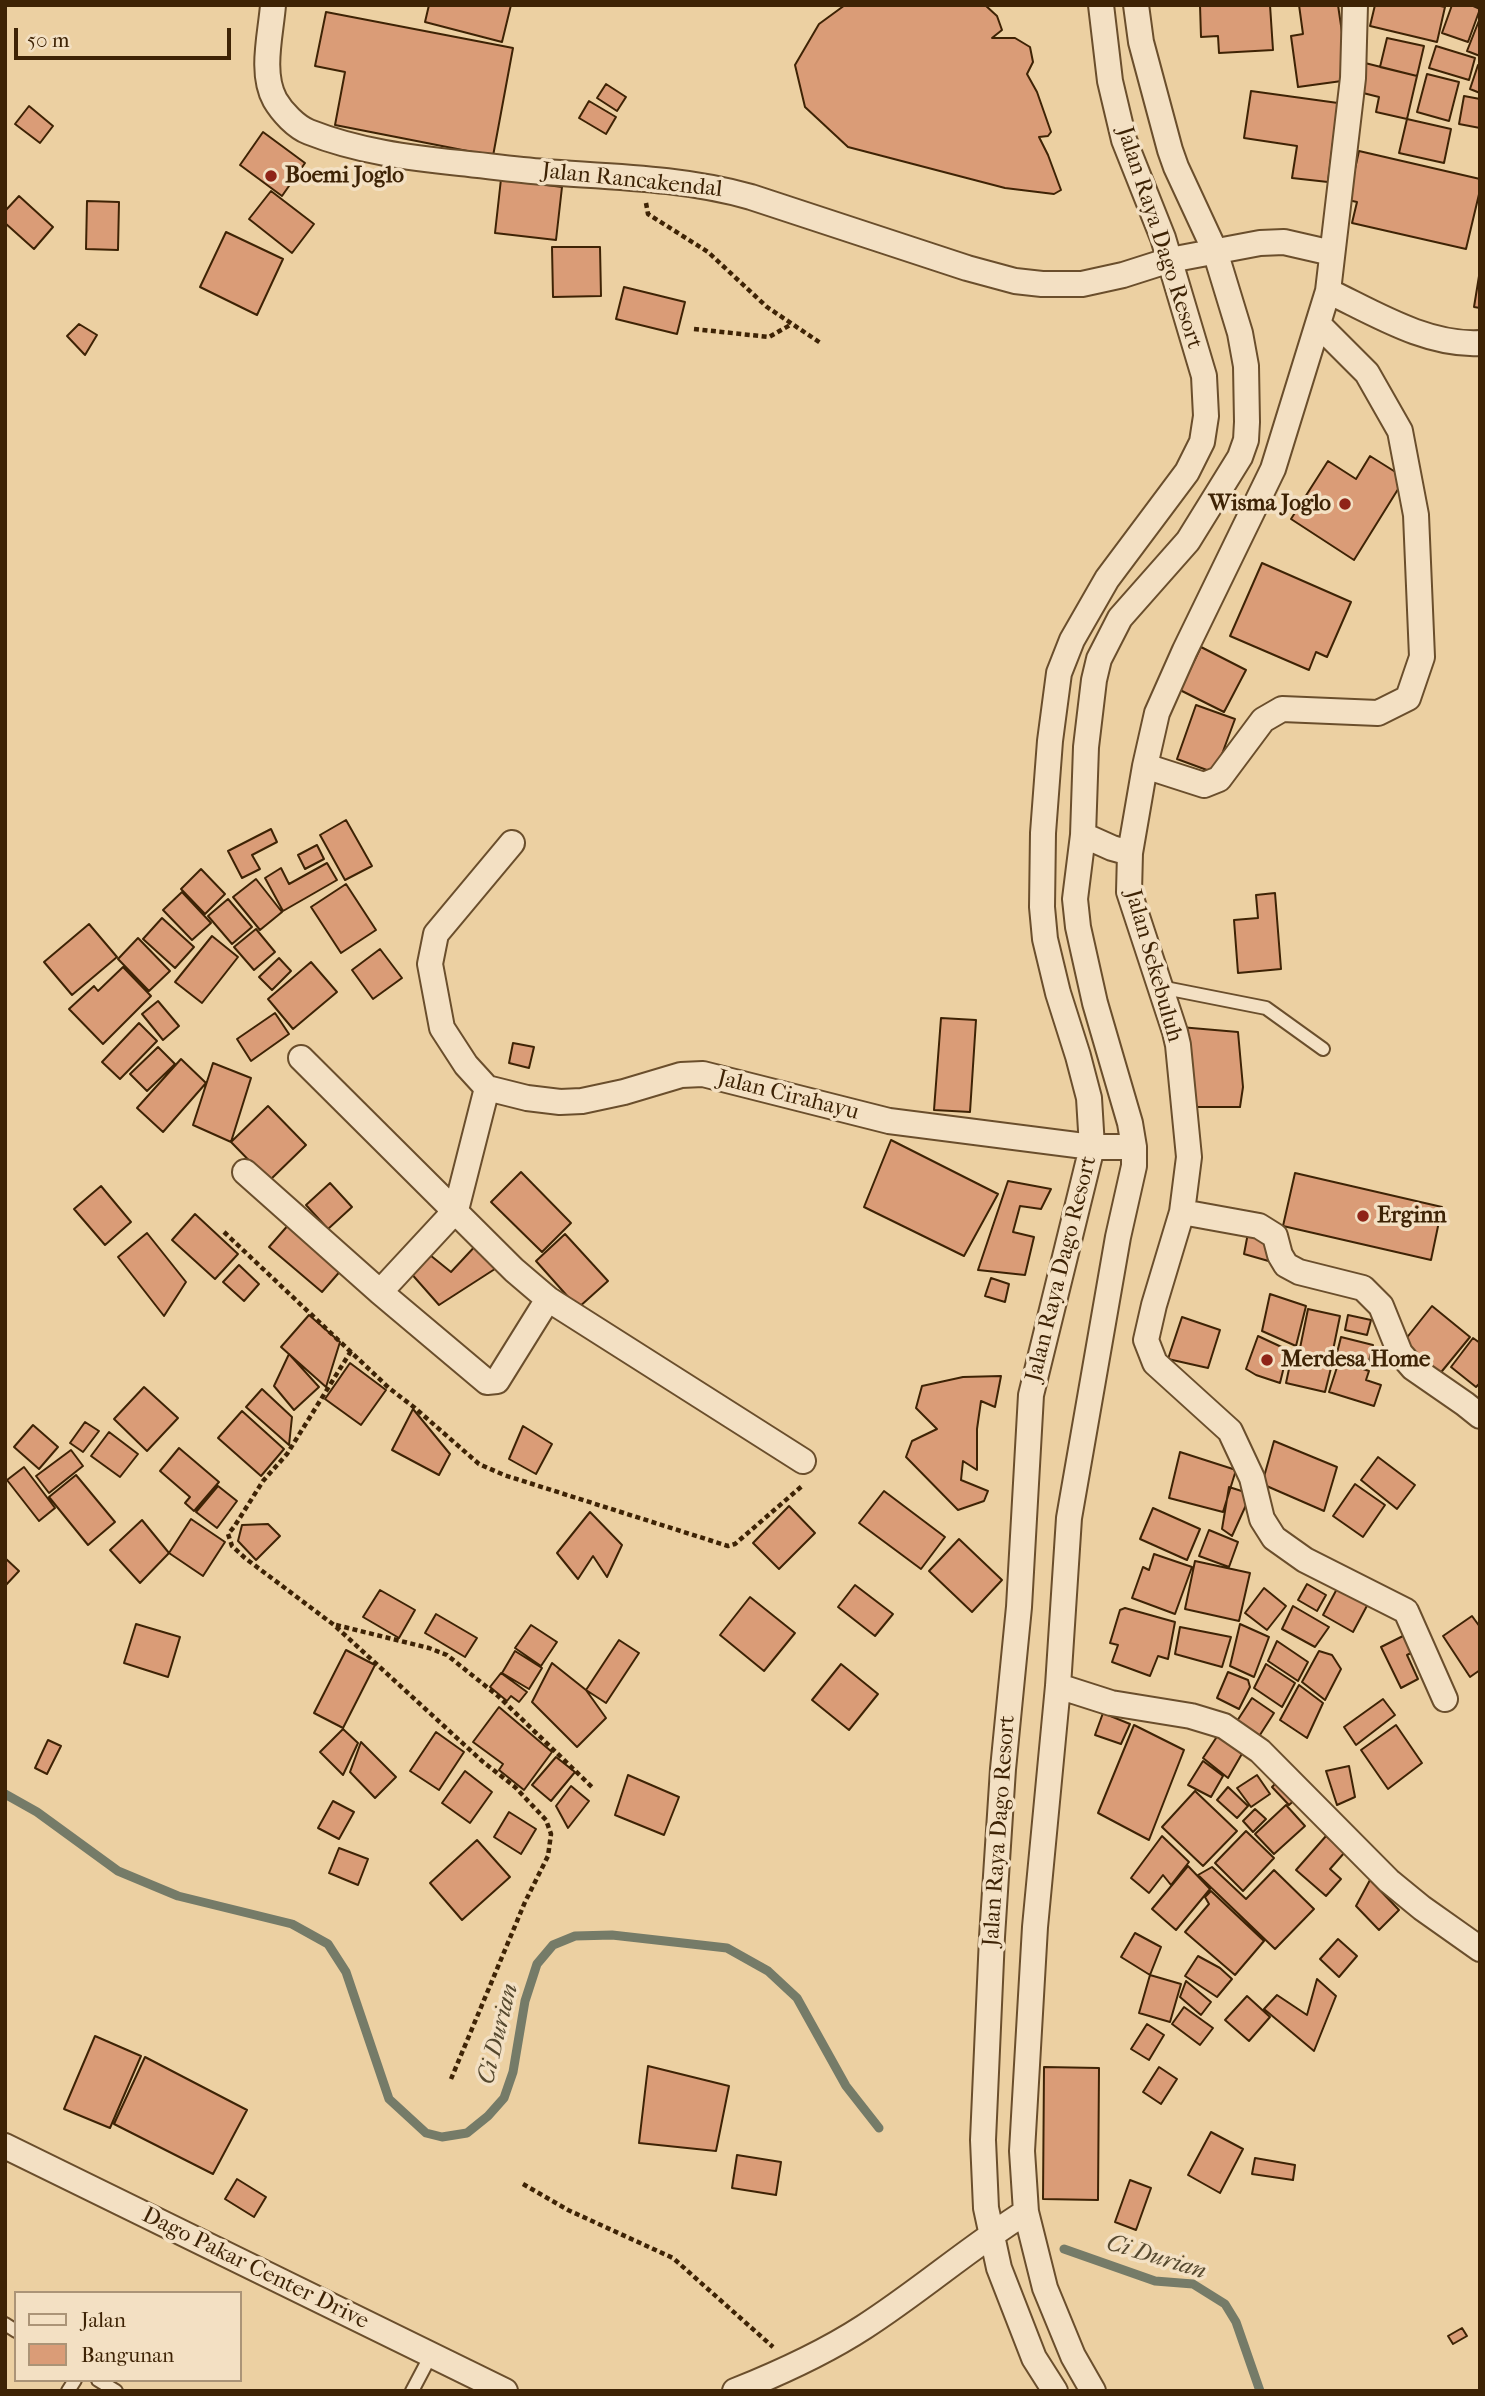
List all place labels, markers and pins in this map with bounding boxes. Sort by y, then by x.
place label: Boemi Joglo [285,162,404,190]
marker: Boemi Joglo [263,168,279,184]
place label: Wisma Joglo [1209,490,1331,518]
marker: Wisma Joglo [1337,496,1353,512]
place label: Erginn [1377,1202,1447,1230]
marker: Erginn [1355,1208,1371,1224]
place label: Merdesa Home [1281,1346,1430,1374]
marker: Merdesa Home [1259,1352,1275,1368]

